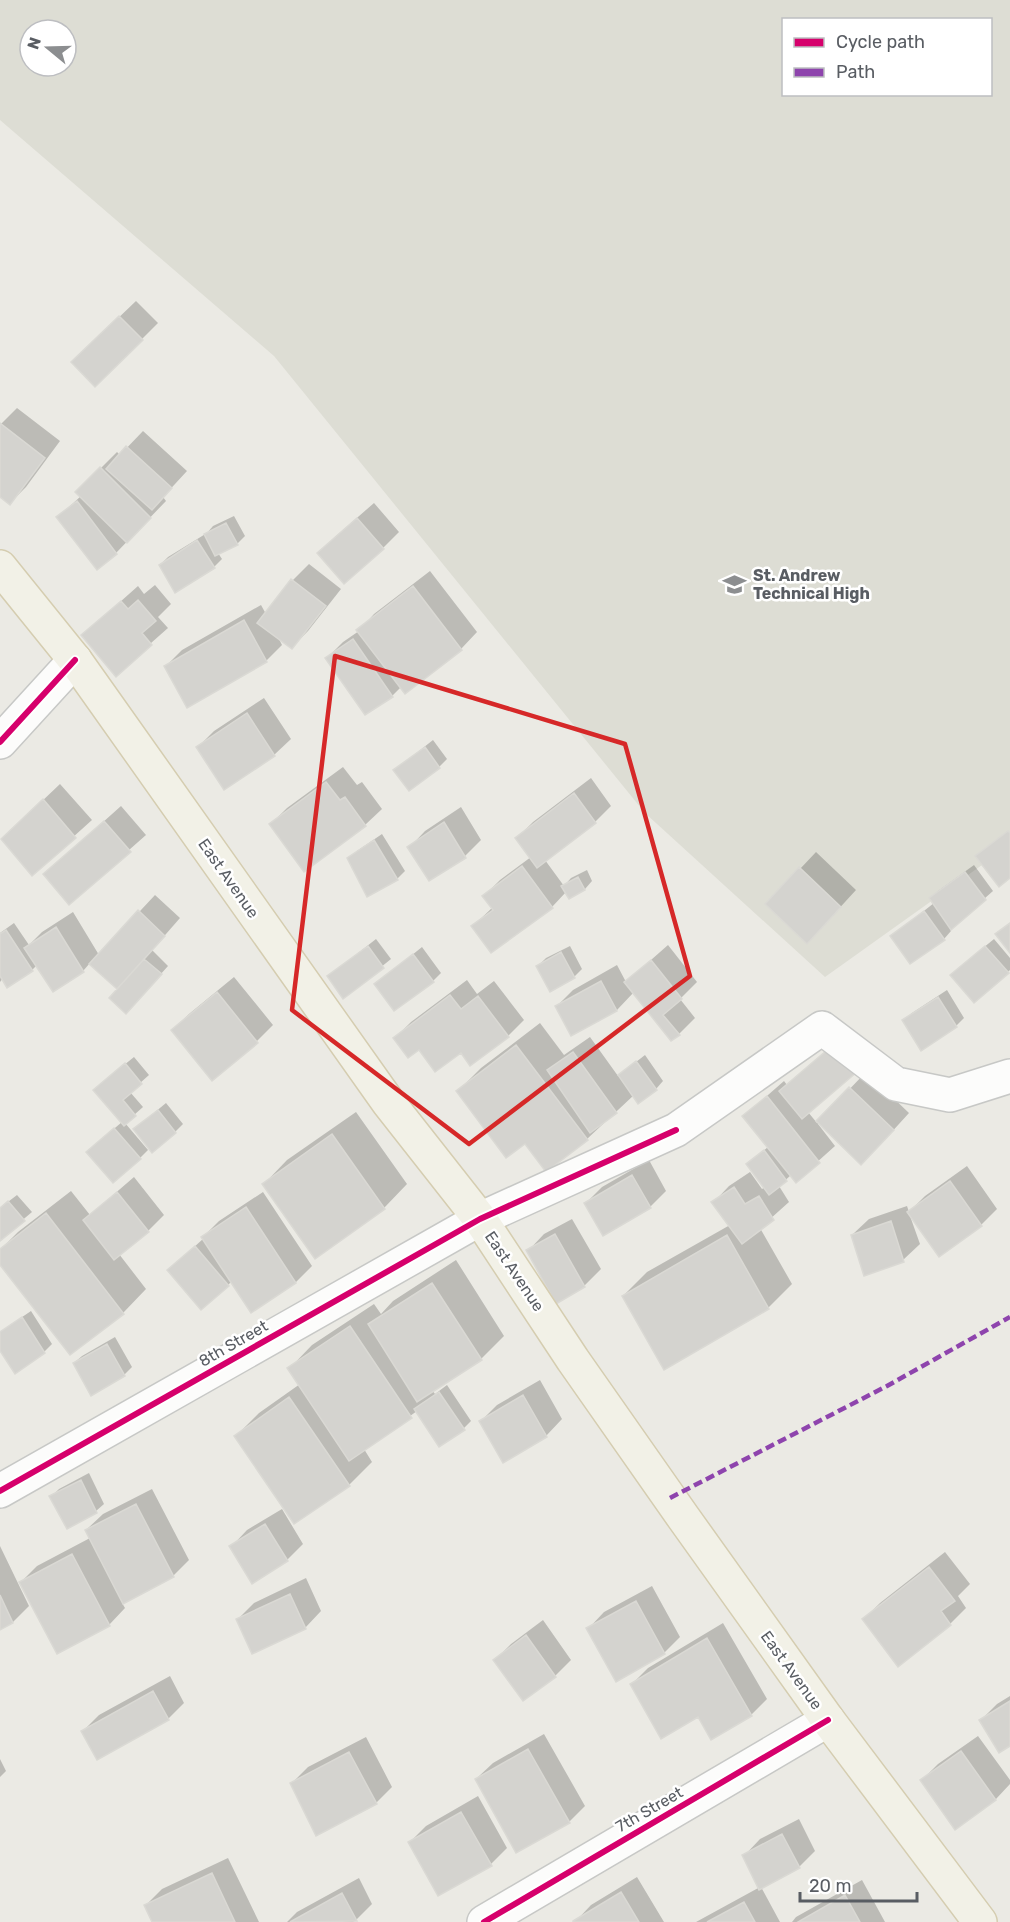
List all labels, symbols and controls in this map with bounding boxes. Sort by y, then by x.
north arrow [18,18,78,78]
legend [782,18,992,96]
text: Cycle path [836,31,925,53]
text: N [23,35,45,52]
text: Path [836,61,875,83]
place label: St. Andrew Technical High [753,566,870,603]
school or university icon: St. Andrew Technical High [722,571,748,597]
street label: East Avenue [194,835,263,922]
street label: East Avenue [481,1228,548,1315]
street label: 8th Street [195,1316,271,1371]
street label: East Avenue [757,1627,826,1713]
street label: 7th Street [612,1783,686,1836]
scale bar [800,1865,917,1903]
text: 20 m [809,1875,851,1897]

